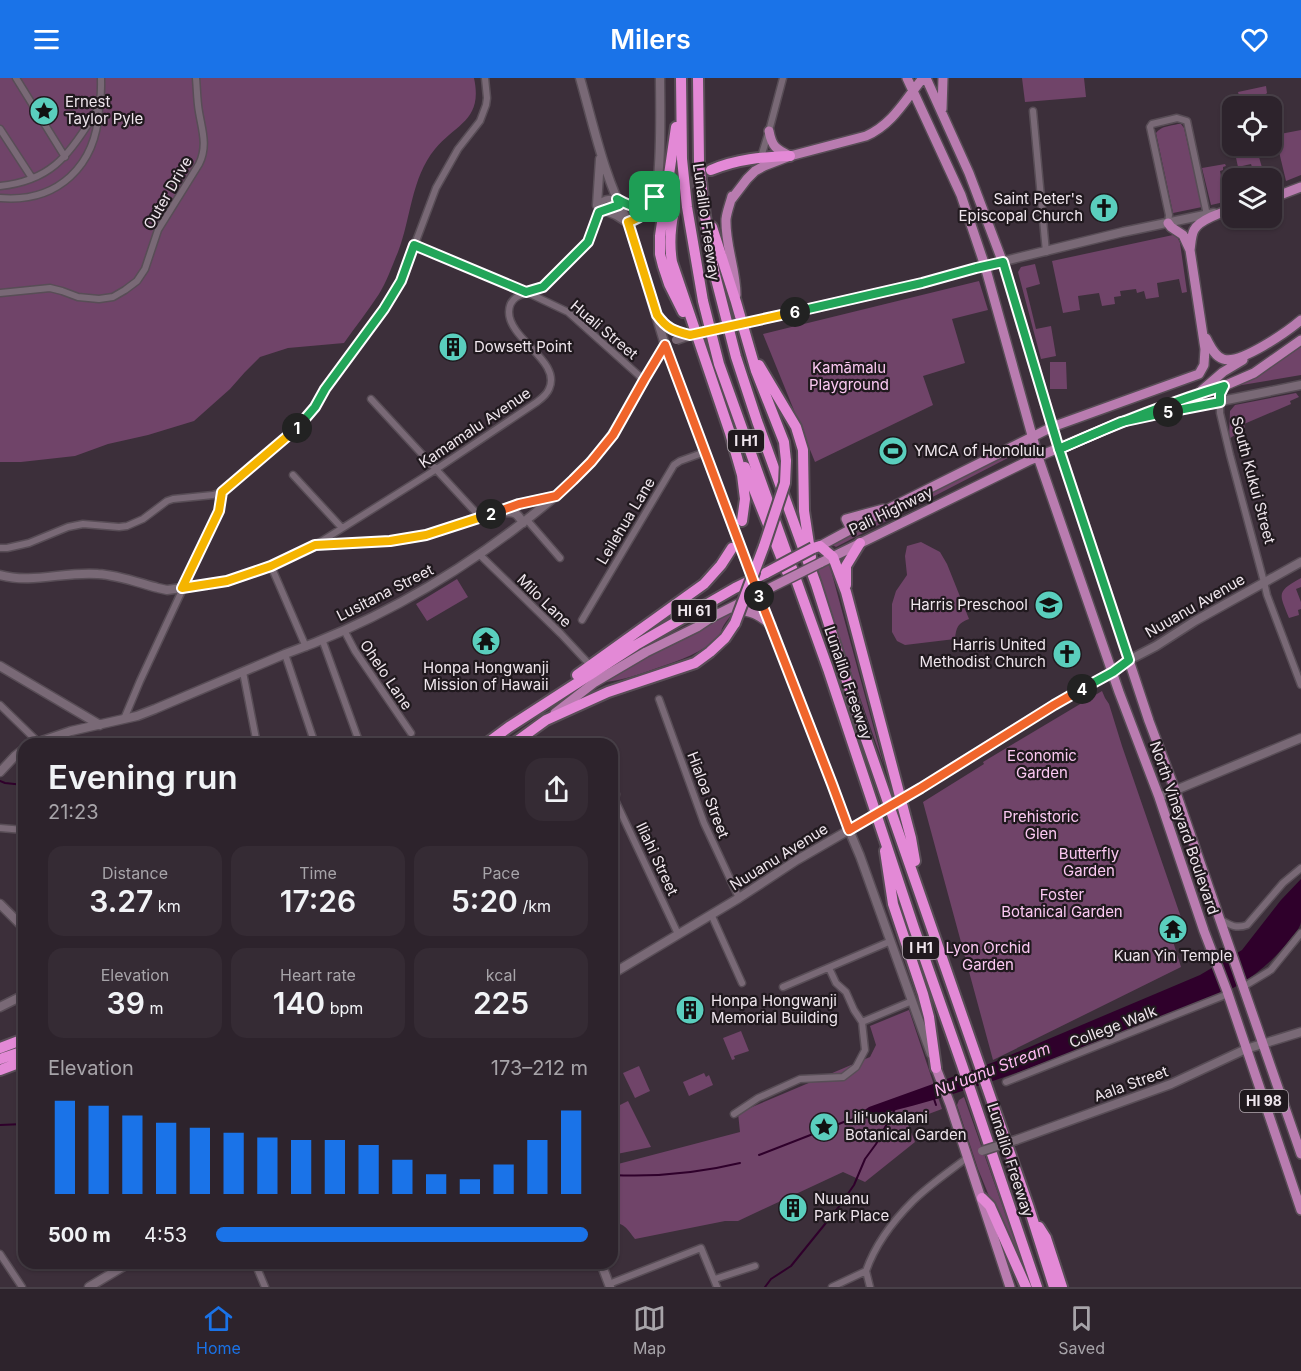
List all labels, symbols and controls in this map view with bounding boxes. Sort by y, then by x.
icon: menu [30,23,63,56]
text: Milers [610,23,691,56]
icon: heart [1238,23,1271,56]
place label: Ernest Taylor Pyle [65,92,143,128]
place icon: Ernest Taylor Pyle [28,95,60,127]
map controls [1222,96,1282,228]
button: locate [1222,96,1282,156]
street label: Outer Drive [139,153,196,233]
street label: Lunalilo Freeway [689,162,724,283]
button: layers [1222,168,1282,228]
pin [629,171,680,222]
icon: arrive [638,180,671,213]
place label: Saint Peter's Episcopal Church [959,189,1083,225]
church icon: Saint Peter's Episcopal Church [1088,192,1120,224]
street label: Huali Street [567,296,642,363]
pin: 6 [780,297,810,327]
text: 6 [790,302,800,322]
building icon: Dowsett Point [437,331,469,363]
place label: Dowsett Point [474,337,572,356]
park label: Kamāmalu Playground [809,358,889,394]
street label: Kamamalu Avenue [415,383,534,472]
pin: 5 [1153,397,1183,427]
text: 5 [1163,402,1173,422]
pin: 1 [282,413,312,443]
street label: South Kukui Street [1227,414,1280,546]
text: 1 [294,418,300,438]
road number: I H1 [728,430,764,452]
sports icon: YMCA of Honolulu [877,435,909,467]
place label: YMCA of Honolulu [914,441,1045,460]
street label: Leilehua Lane [592,474,659,568]
street label: Pali Highway [846,482,936,539]
pin: 2 [476,499,506,529]
text: 2 [486,504,496,524]
street label: Lusitana Street [333,560,436,625]
street label: Nuuanu Avenue [1141,569,1248,642]
street label: Milo Lane [513,570,576,631]
pin: 3 [744,581,774,611]
text: 3 [754,586,764,606]
school or university icon: Harris Preschool [1033,589,1065,621]
place label: Harris Preschool [910,595,1028,614]
road number: HI 61 [672,600,716,622]
street label: Lunalilo Freeway [820,624,877,743]
temple icon: Honpa Hongwanji Mission of Hawaii [470,625,502,657]
place label: Harris United Methodist Church [920,635,1046,671]
street label: Ohelo Lane [356,636,417,713]
church icon: Harris United Methodist Church [1051,638,1083,670]
place label: Honpa Hongwanji Mission of Hawaii [423,658,549,694]
pin: 4 [1067,674,1097,704]
text: 4 [1077,679,1087,699]
street label: North Vineyard Boulevard [1146,739,1223,917]
park label: Economic Garden [1007,746,1077,782]
street label: Hialoa Street [683,749,734,841]
text: Evening run [48,757,238,797]
button: share [525,758,588,821]
text: 21:23 [48,800,99,824]
park label: Prehistoric Glen [1003,807,1079,843]
street label: Iliahi Street [632,819,683,899]
street label: Nuuanu Avenue [726,819,831,894]
park label: Butterfly Garden [1059,844,1120,880]
text: Distance [102,863,168,883]
text: Time [299,863,337,883]
text: Pace [482,863,520,883]
text: 3.27 [89,883,153,919]
text: 17:26 [280,883,356,919]
text: 5:20 [451,883,518,919]
park label: Foster Botanical Garden [1001,885,1123,921]
text: km [153,896,181,916]
text: /km [518,896,551,916]
temple icon: Kuan Yin Temple [1157,913,1189,945]
road number: I H1 [903,937,939,959]
park label: Lyon Orchid Garden [946,938,1030,974]
place label: Kuan Yin Temple [1114,946,1232,965]
text: Elevation [101,965,169,985]
text: Heart rate [280,965,356,985]
text: kcal [486,965,516,985]
text: 39 [107,985,145,1021]
text: 140 [273,985,325,1021]
text: 225 [473,985,529,1021]
place label: Honpa Hongwanji Memorial Building [711,991,838,1027]
building icon: Honpa Hongwanji Memorial Building [674,994,706,1026]
text: m [145,998,163,1018]
text: bpm [325,998,363,1018]
street label: College Walk [1066,1001,1160,1052]
water label: Nuʻuanu Stream [931,1038,1053,1100]
text: Elevation [48,1056,134,1080]
text: 173–212 m [491,1056,588,1080]
street label: Aala Street [1091,1061,1171,1106]
road number: HI 98 [1240,1090,1288,1112]
street label: Lunalilo Freeway [983,1100,1038,1220]
place label: Lili'uokalani Botanical Garden [845,1108,967,1144]
place icon: Lili'uokalani Botanical Garden [808,1111,840,1143]
place label: Nuuanu Park Place [814,1189,889,1225]
building icon: Nuuanu Park Place [777,1192,809,1224]
text: 500 m [48,1223,111,1247]
text: 4:53 [144,1223,187,1247]
tab: Home [196,1302,241,1358]
tab: Map [633,1302,666,1358]
tab: Saved [1058,1302,1105,1358]

